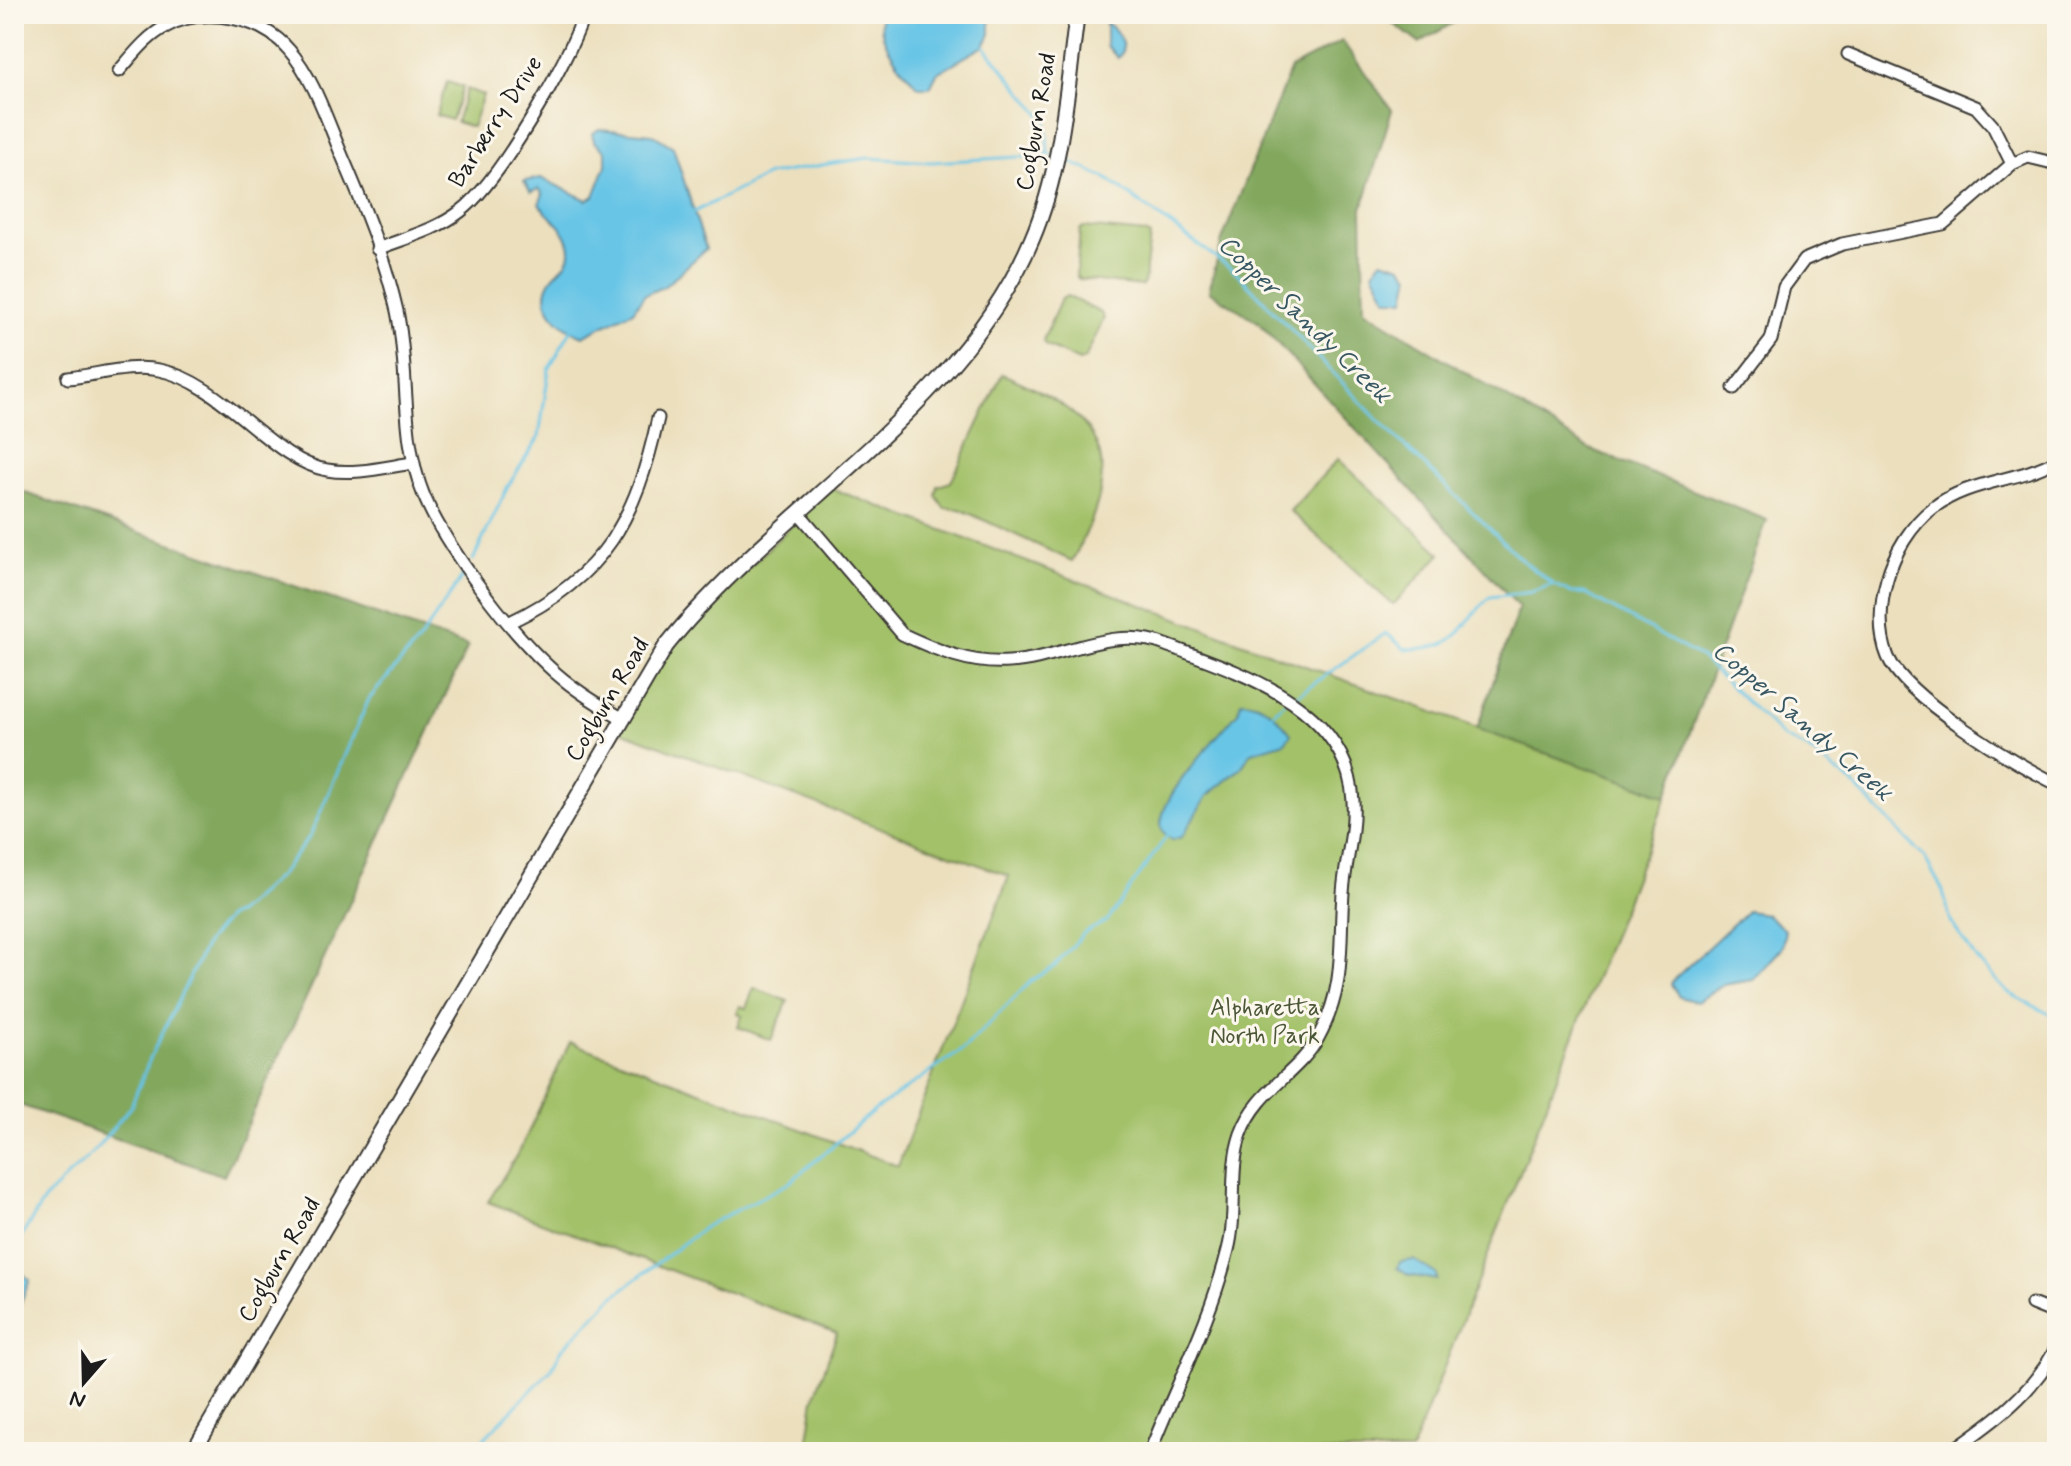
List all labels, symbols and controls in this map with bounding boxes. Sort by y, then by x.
street label: Barberry Drive [442,50,550,194]
street label: Cogburn Road [1010,51,1067,194]
water label: Copper Sandy Creek [1210,228,1399,412]
street label: Cogburn Road [559,632,660,769]
water label: Copper Sandy Creek [1705,634,1900,811]
park label: Alpharetta North Park [1210,993,1320,1052]
street label: Cogburn Road [232,1192,331,1330]
north arrow [44,1342,124,1422]
text: N [66,1383,90,1415]

